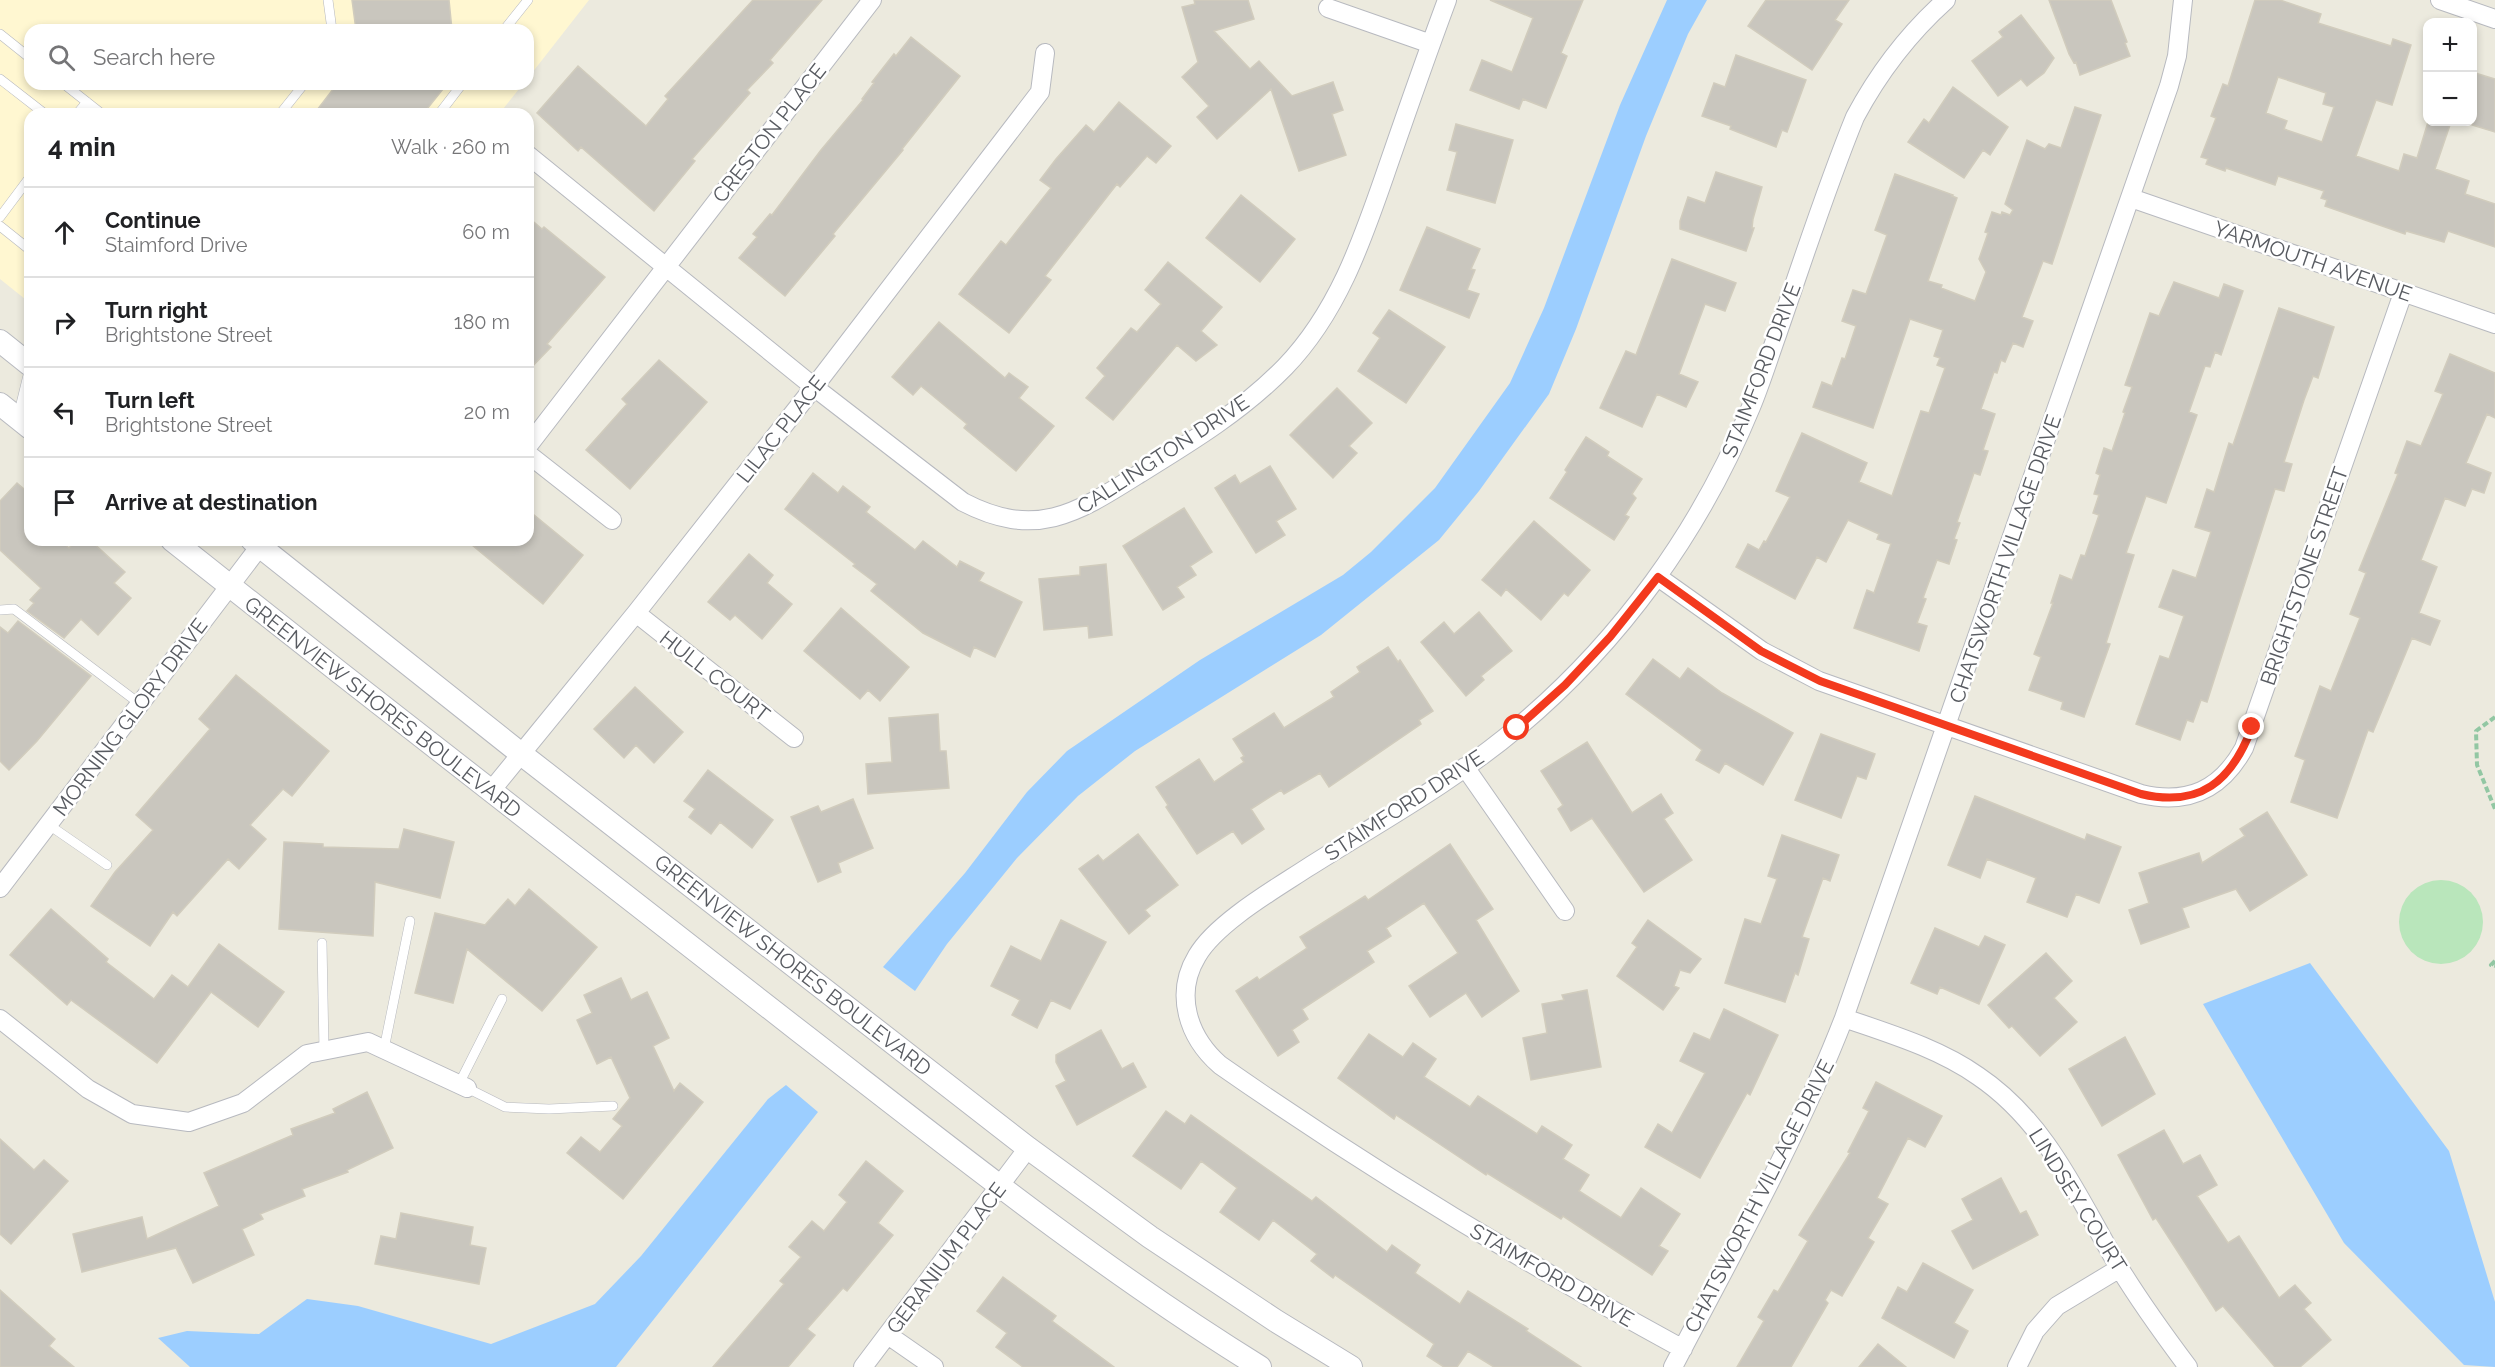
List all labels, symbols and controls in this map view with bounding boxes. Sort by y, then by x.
map controls [2423,18,2477,126]
button: + [2423,18,2477,72]
search box [24,24,534,90]
icon: search [45,41,78,74]
text: Search here [93,44,215,70]
street label: CRESTON PLACE [707,59,831,207]
button: − [2423,72,2477,126]
text: 4 min [48,132,116,162]
text: Walk · 260 m [391,135,510,159]
text: Continue [105,207,201,233]
street label: YARMOUTH AVENUE [2211,215,2415,307]
icon: ahead [48,216,81,249]
text: 60 m [462,220,510,244]
text: Staimford Drive [105,233,247,257]
street label: STAIMFORD DRIVE [1716,279,1806,461]
text: Turn right [105,297,208,323]
icon: right [48,306,81,339]
text: 180 m [454,310,510,334]
text: Brightstone Street [105,323,272,347]
street label: LILAC PLACE [731,370,831,488]
text: Turn left [105,387,195,413]
street label: CALLINGTON DRIVE [1072,389,1254,519]
icon: left [48,396,81,429]
text: 20 m [464,400,510,424]
street label: CHATSWORTH VILLAGE DRIVE [1944,412,2066,706]
text: Brightstone Street [105,413,272,437]
street label: BRIGHTSTONE STREET [2255,463,2353,688]
icon: arrive [48,486,81,519]
text: Arrive at destination [105,489,318,515]
street label: GREENVIEW SHORES BOULEVARD [240,591,526,823]
street label: MORNING GLORY DRIVE [48,613,212,821]
street label: HULL COURT [655,625,775,727]
route end [2238,713,2264,739]
route start [1503,714,1529,740]
street label: STAIMFORD DRIVE [1320,744,1488,866]
street label: GREENVIEW SHORES BOULEVARD [650,849,936,1081]
street label: CHATSWORTH VILLAGE DRIVE [1679,1055,1839,1337]
street label: LINDSEY COURT [2024,1124,2132,1277]
street label: GERANIUM PLACE [881,1177,1011,1339]
street label: STAIMFORD DRIVE [1466,1218,1638,1332]

